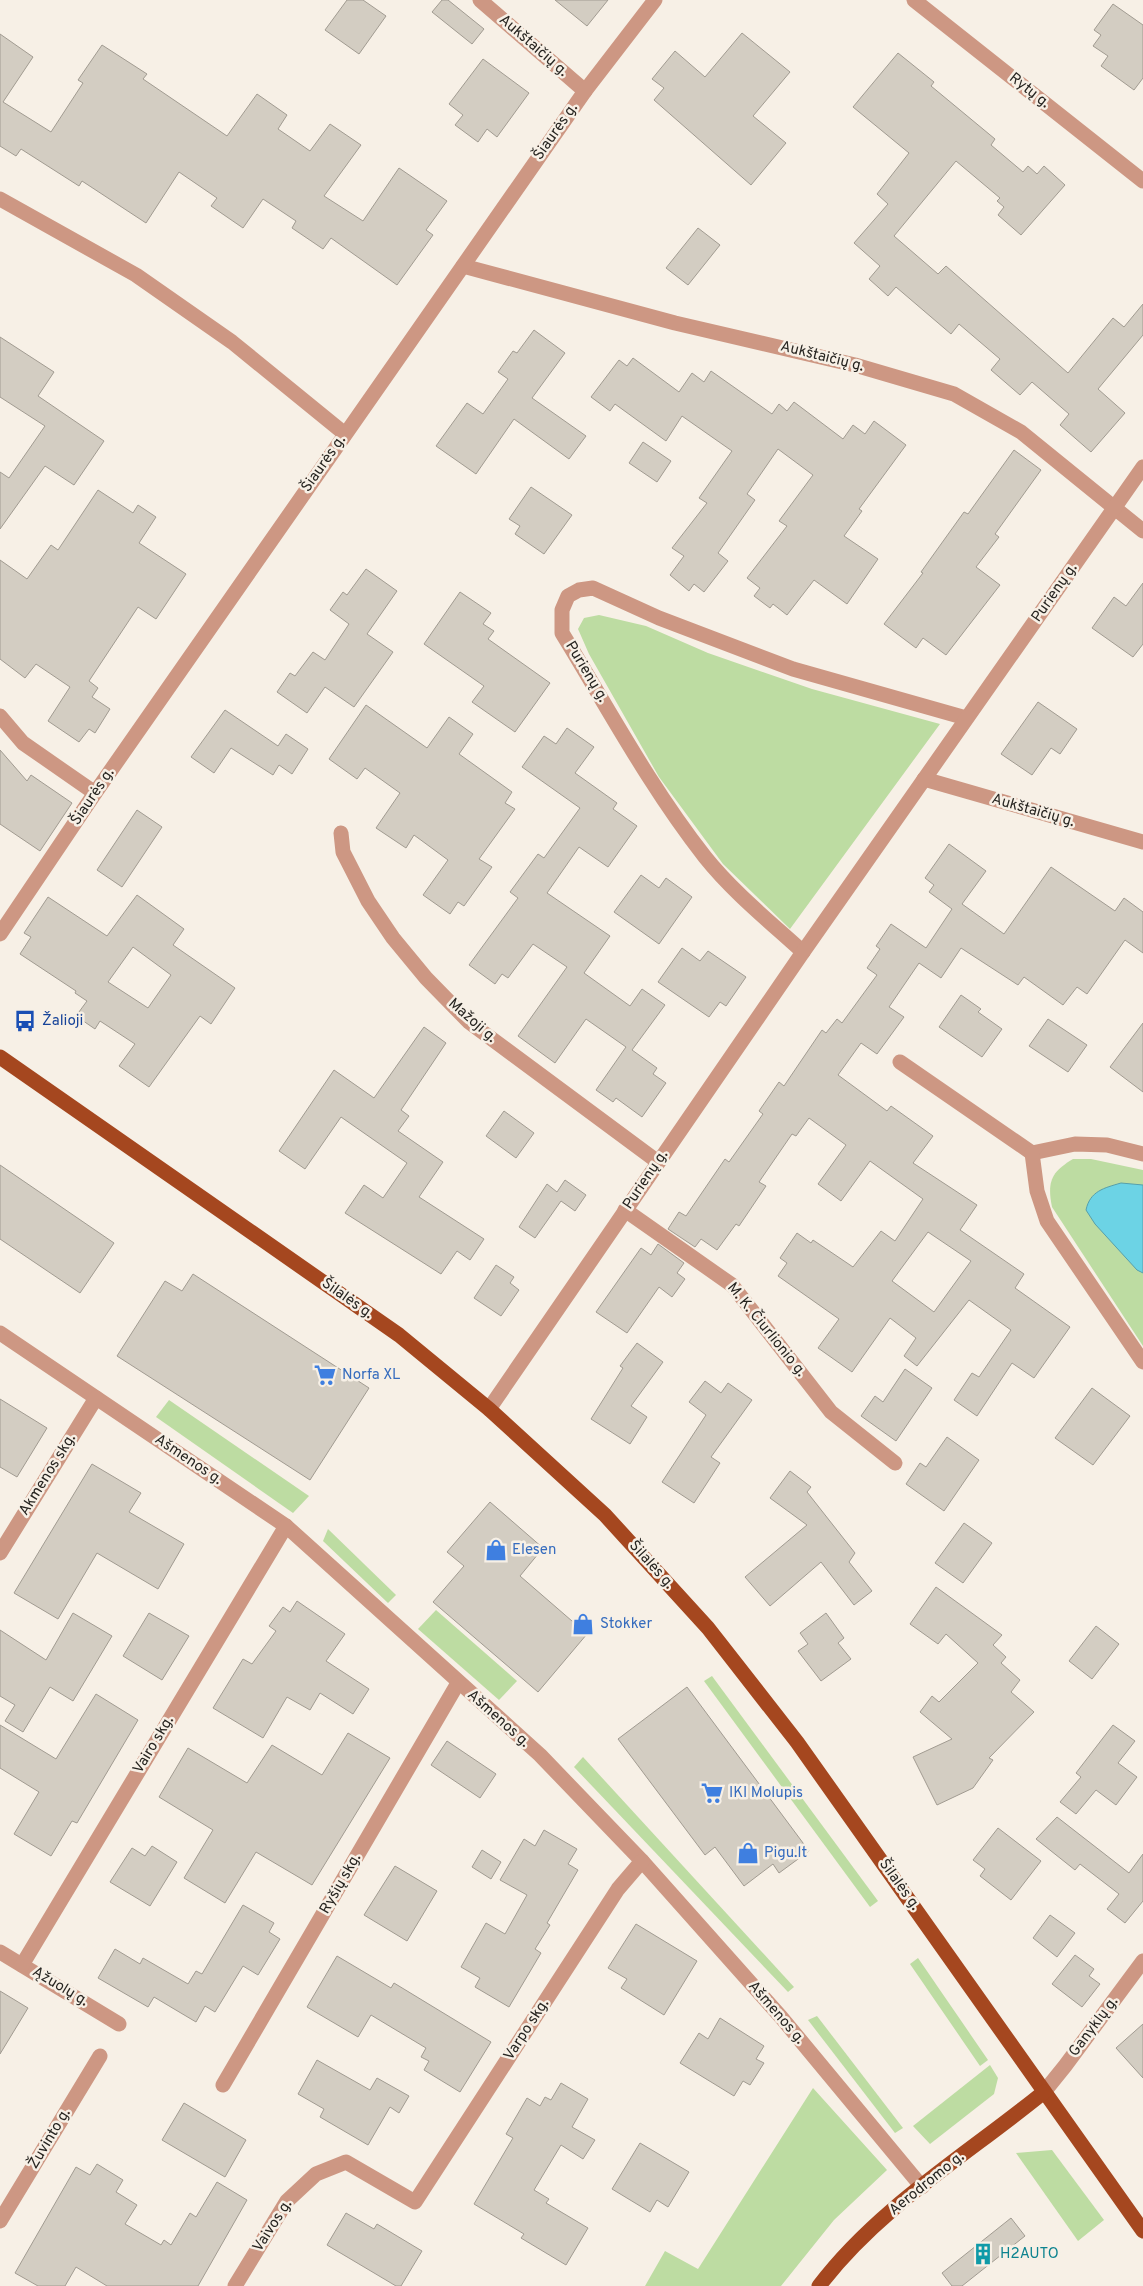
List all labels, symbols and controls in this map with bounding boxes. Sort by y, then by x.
street label: Aukštaičių g. [495,11,571,81]
street label: Rytų g. [1005,69,1053,113]
street label: Šiaurės g. [528,99,583,164]
street label: Aukštaičių g. [778,337,866,377]
street label: Šiaurės g. [296,431,351,496]
street label: Purienų g. [1028,560,1082,626]
street label: Purienų g. [560,638,612,706]
street label: Šiaurės g. [65,763,119,829]
street label: Aukštaičių g. [989,790,1077,832]
street label: Mažoji g. [444,995,500,1047]
bus stop icon: Žalioji [12,1008,38,1034]
place label: Žalioji [42,1011,83,1031]
street label: Purienų g. [619,1147,673,1213]
street label: Šilalės g. [317,1273,378,1324]
street label: M. K. Čiurlionio g. [722,1278,811,1381]
supermarket icon: Norfa XL [312,1362,338,1388]
place label: Norfa XL [342,1366,400,1385]
street label: Akmenos skg. [15,1430,81,1520]
street label: Ašmenos g. [151,1430,225,1490]
street label: Šilalės g. [624,1535,679,1593]
shop icon: Elesen [483,1537,509,1563]
place label: Elesen [512,1541,556,1560]
shop icon: Stokker [570,1611,596,1637]
place label: Stokker [600,1615,652,1634]
street label: Ašmenos g. [463,1686,533,1752]
street label: Vairo skg. [129,1713,179,1777]
supermarket icon: IKI Molupis [699,1780,725,1806]
place label: IKI Molupis [729,1784,803,1803]
shop icon: Pigu.lt [735,1840,761,1866]
place label: Pigu.lt [764,1844,807,1863]
street label: Ryšių skg. [316,1850,366,1918]
street label: Šilalės g. [874,1854,926,1914]
street label: Ąžuolų g. [28,1963,92,2011]
street label: Ašmenos g. [743,1977,809,2049]
street label: Ganyklų g. [1065,1993,1123,2061]
street label: Varpo skg. [500,1996,554,2064]
street label: Žuvinto g. [24,2105,75,2173]
street label: Aerodromo g. [886,2148,968,2220]
street label: Vaivos g. [249,2196,297,2256]
building icon: H2AUTO [970,2241,996,2267]
place label: H2AUTO [1000,2245,1059,2264]

